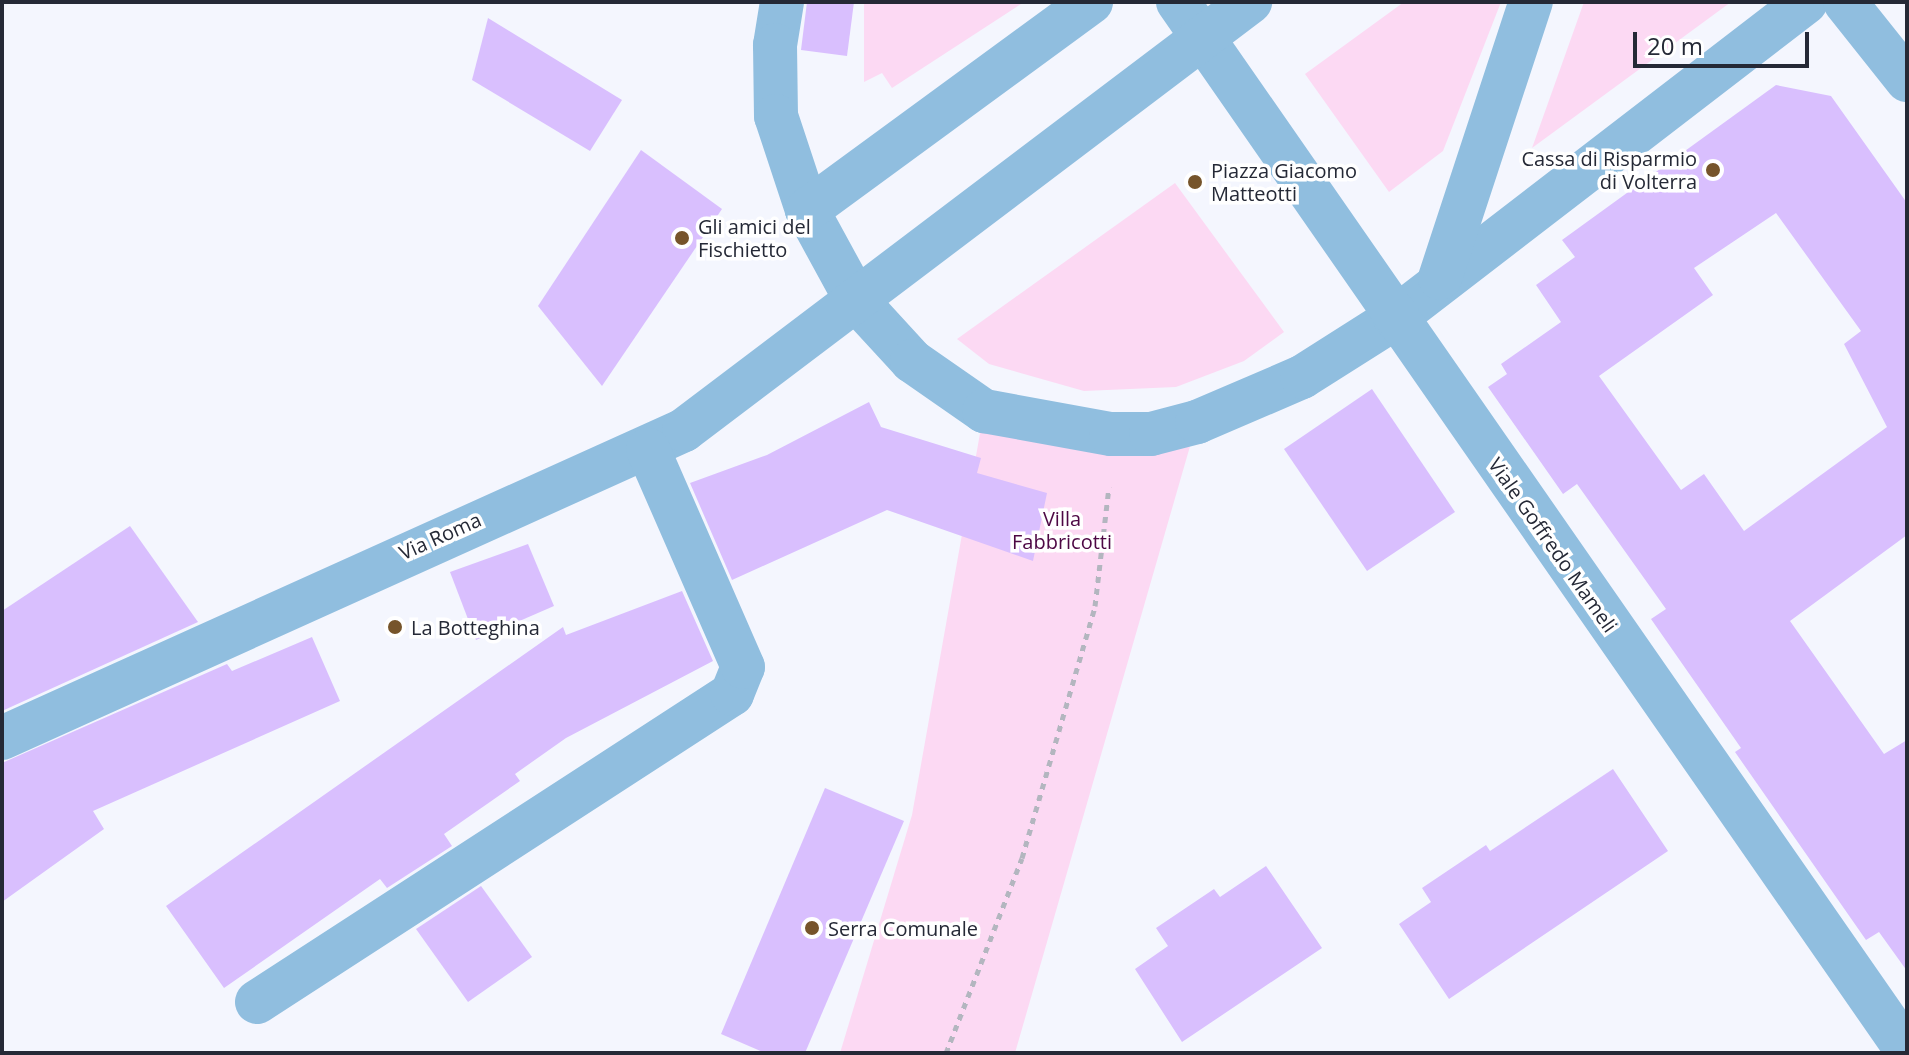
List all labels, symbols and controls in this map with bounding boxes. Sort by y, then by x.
scale bar [1637,16,1813,66]
text: 20 m [1647,29,1703,62]
place label: Cassa di Risparmio di Volterra [1521,146,1697,193]
place label: Piazza Giacomo Matteotti [1211,158,1357,205]
marker: Cassa di Risparmio di Volterra [1704,161,1722,179]
marker: Piazza Giacomo Matteotti [1186,173,1204,191]
place label: Gli amici del Fischietto [698,214,811,261]
marker: Gli amici del Fischietto [673,229,691,247]
street label: Viale Goffredo Mameli [1484,453,1622,637]
park label: Villa Fabbricotti [1012,506,1112,553]
street label: Via Roma [395,507,485,565]
place label: La Botteghina [411,615,540,639]
marker: La Botteghina [386,618,404,636]
place label: Serra Comunale [828,916,978,940]
marker: Serra Comunale [803,919,821,937]

